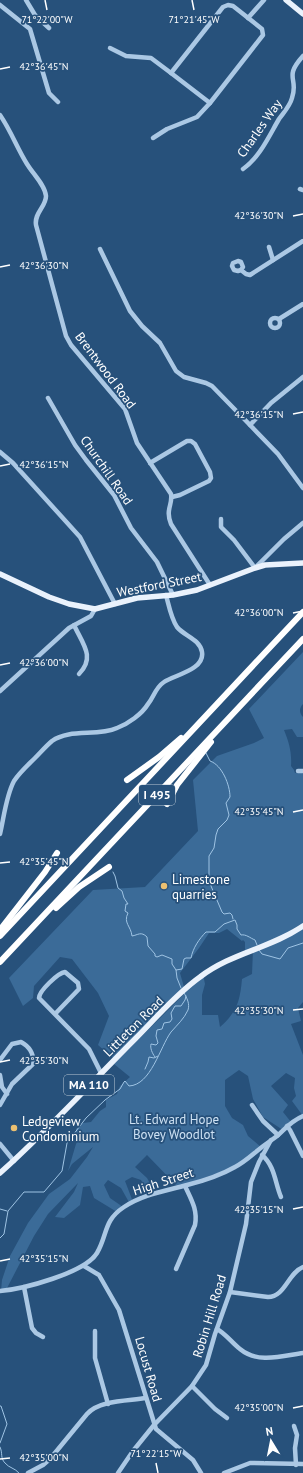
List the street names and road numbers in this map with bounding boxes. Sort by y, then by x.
street label: Charles Way [233,96,286,161]
street label: Brentwood Road [71,329,140,412]
street label: Churchill Road [76,432,137,508]
street label: Westford Street [115,568,203,601]
road number: I 495 [139,785,175,805]
street label: Littleton Road [99,992,167,1060]
road number: MA 110 [64,1075,114,1095]
street label: High Street [131,1163,196,1199]
street label: Robin Hill Road [189,1273,230,1360]
street label: Locust Road [131,1335,166,1404]

